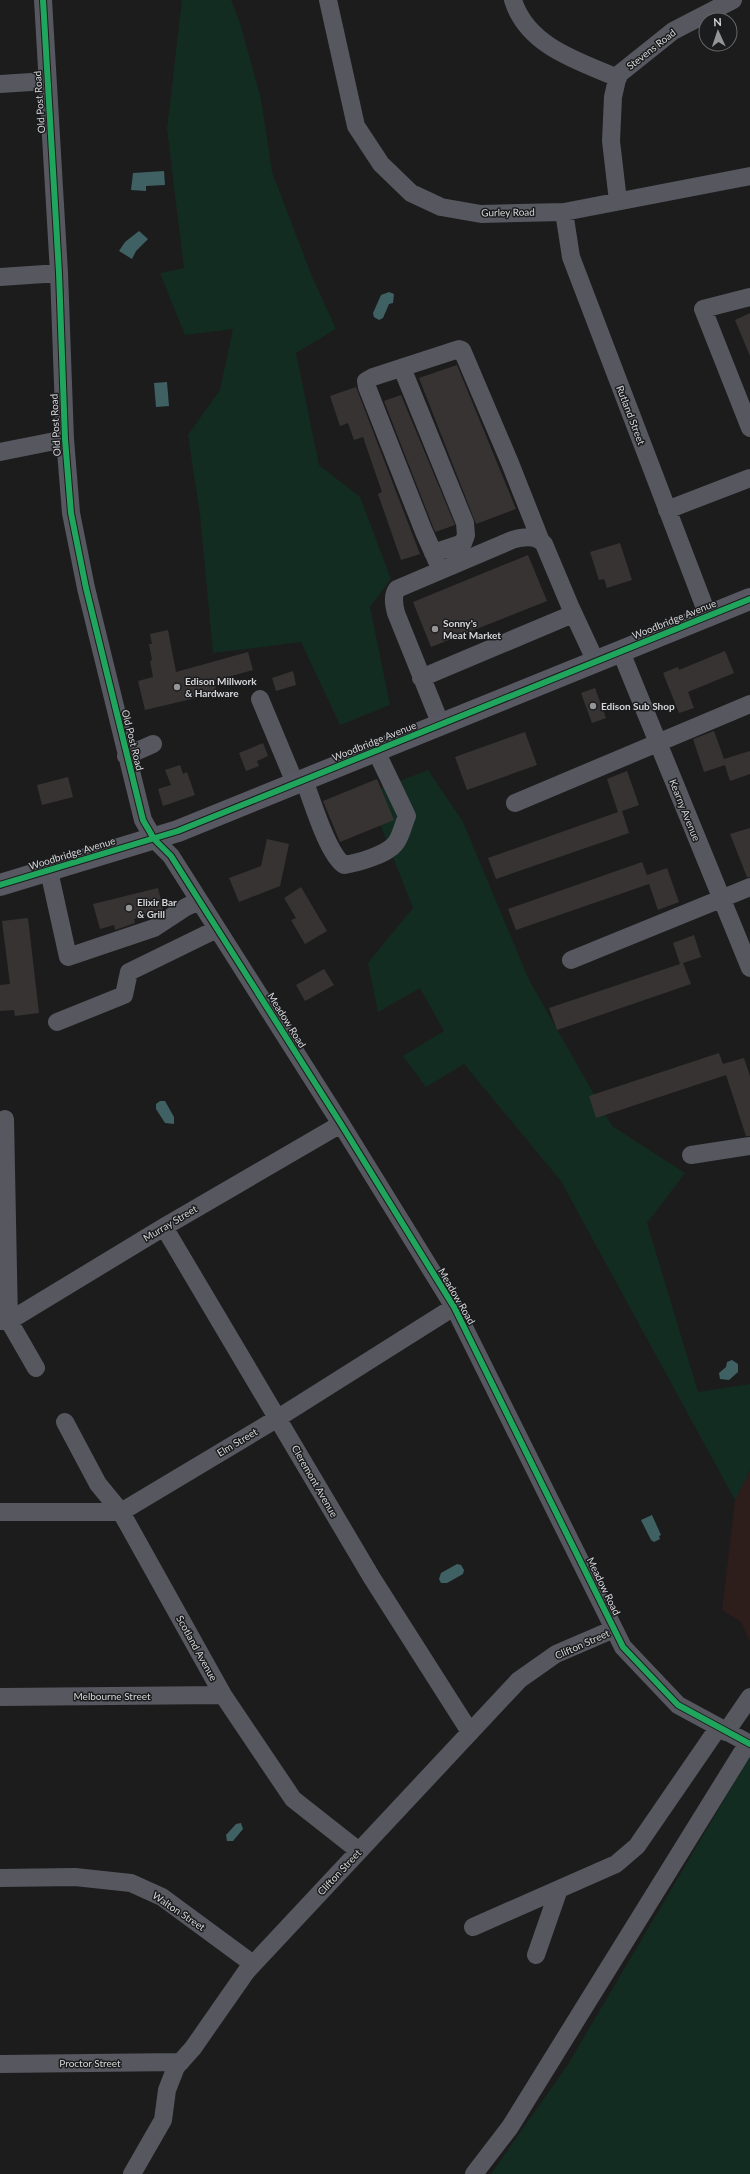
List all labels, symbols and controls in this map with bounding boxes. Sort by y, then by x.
north arrow [698,12,738,52]
text: N [713,15,722,28]
street label: Stevens Road [624,26,678,72]
street label: Old Post Road [31,70,47,134]
street label: Gurley Road [481,206,535,218]
street label: Rutland Street [614,384,648,447]
street label: Old Post Road [47,393,63,457]
street label: Woodbridge Avenue [630,597,718,641]
place label: Sonny's Meat Market [443,617,501,641]
marker: Sonny's Meat Market [430,624,440,634]
place label: Edison Millwork & Hardware [185,675,257,699]
marker: Edison Millwork & Hardware [172,682,182,692]
place label: Edison Sub Shop [601,700,675,712]
marker: Edison Sub Shop [588,701,598,711]
street label: Old Post Road [120,708,146,772]
street label: Woodbridge Avenue [330,719,418,763]
street label: Kearny Avenue [667,777,703,843]
street label: Woodbridge Avenue [27,834,117,872]
place label: Elixir Bar & Grill [137,896,177,920]
marker: Elixir Bar & Grill [124,903,134,913]
street label: Meadow Road [265,990,309,1050]
street label: Murray Street [141,1202,199,1244]
street label: Meadow Road [436,1266,478,1326]
street label: Elm Street [215,1425,260,1459]
street label: Cleremont Avenue [289,1443,341,1519]
street label: Meadow Road [585,1555,623,1617]
street label: Scotland Avenue [174,1613,220,1683]
street label: Clifton Street [553,1626,611,1661]
street label: Melbourne Street [73,1690,151,1702]
street label: Clifton Street [315,1846,364,1897]
street label: Walton Street [150,1889,208,1933]
street label: Proctor Street [59,2057,121,2069]

